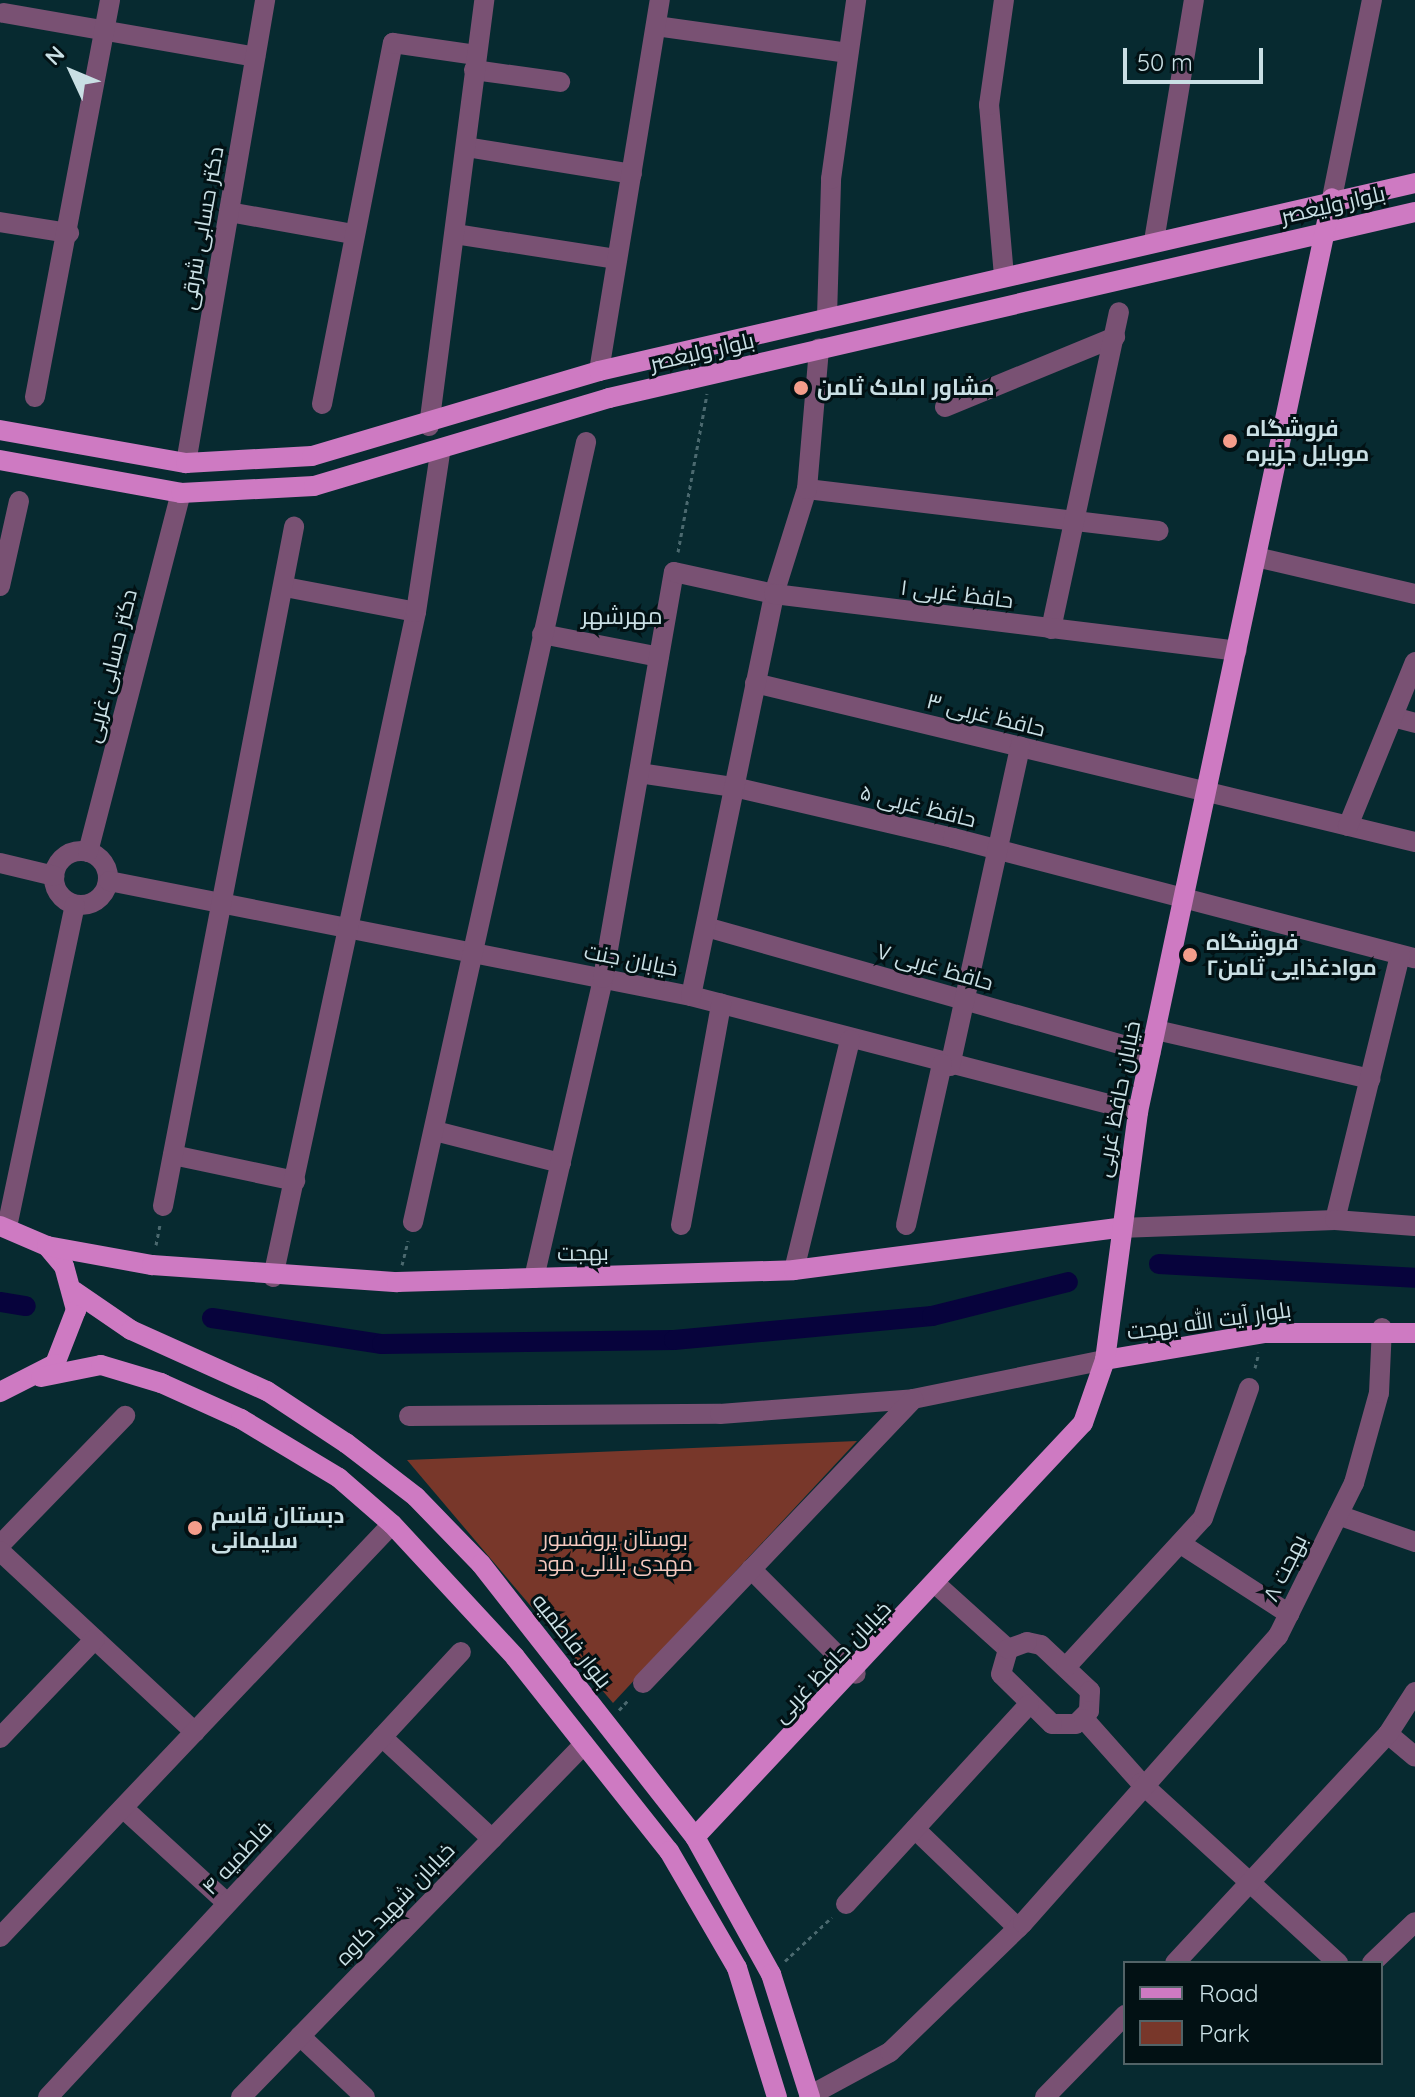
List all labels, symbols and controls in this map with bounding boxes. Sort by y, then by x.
north arrow [32,32,112,112]
scale bar [1127,32,1267,82]
text: N [39,40,70,71]
text: 50 m [1137,47,1193,77]
street label: دکتر حسابی شرقی [175,144,229,312]
street label: بلوار ولیعصر [1278,180,1388,230]
street label: بلوار ولیعصر [647,327,757,377]
place label: مشاور املاک ثامن [817,375,995,401]
marker: مشاور املاک ثامن [792,379,810,397]
place label: فروشگاه موبایل جزیره [1246,415,1369,466]
marker: فروشگاه موبایل جزیره [1221,432,1239,450]
street label: حافظ غربی ۱ [899,574,1015,614]
street label: دکتر حسابی غربی [79,586,143,746]
district label: مهرشهر [581,602,663,630]
street label: حافظ غربی ۳ [924,688,1048,742]
street label: حافظ غربی ۵ [857,779,979,833]
place label: فروشگاه موادغذایی ثامن۲ [1206,929,1377,980]
street label: خیابان جنت [582,938,680,982]
street label: حافظ غربی ۷ [874,938,996,996]
marker: فروشگاه موادغذایی ثامن۲ [1181,946,1199,964]
street label: خیابان حافظ غربی [1090,1019,1146,1179]
street label: بهجت [557,1239,609,1267]
street label: بلوار آیت الله بهجت [1125,1296,1293,1346]
place label: دبستان قاسم سلیمانی [211,1502,344,1554]
marker: دبستان قاسم سلیمانی [186,1519,204,1537]
park label: بوستان پروفسور مهدی بلالی مود [537,1525,693,1576]
street label: بهجت ۸ [1257,1530,1313,1606]
street label: بلوار فاطمیه [527,1588,617,1694]
street label: خیابان حافظ غربی [767,1596,897,1728]
street label: فاطمیه ۴ [196,1816,278,1900]
street label: خیابان شهید کاوه [330,1837,460,1971]
legend [1123,1961,1383,2065]
text: Road [1199,1978,1259,2008]
text: Park [1199,2018,1250,2048]

